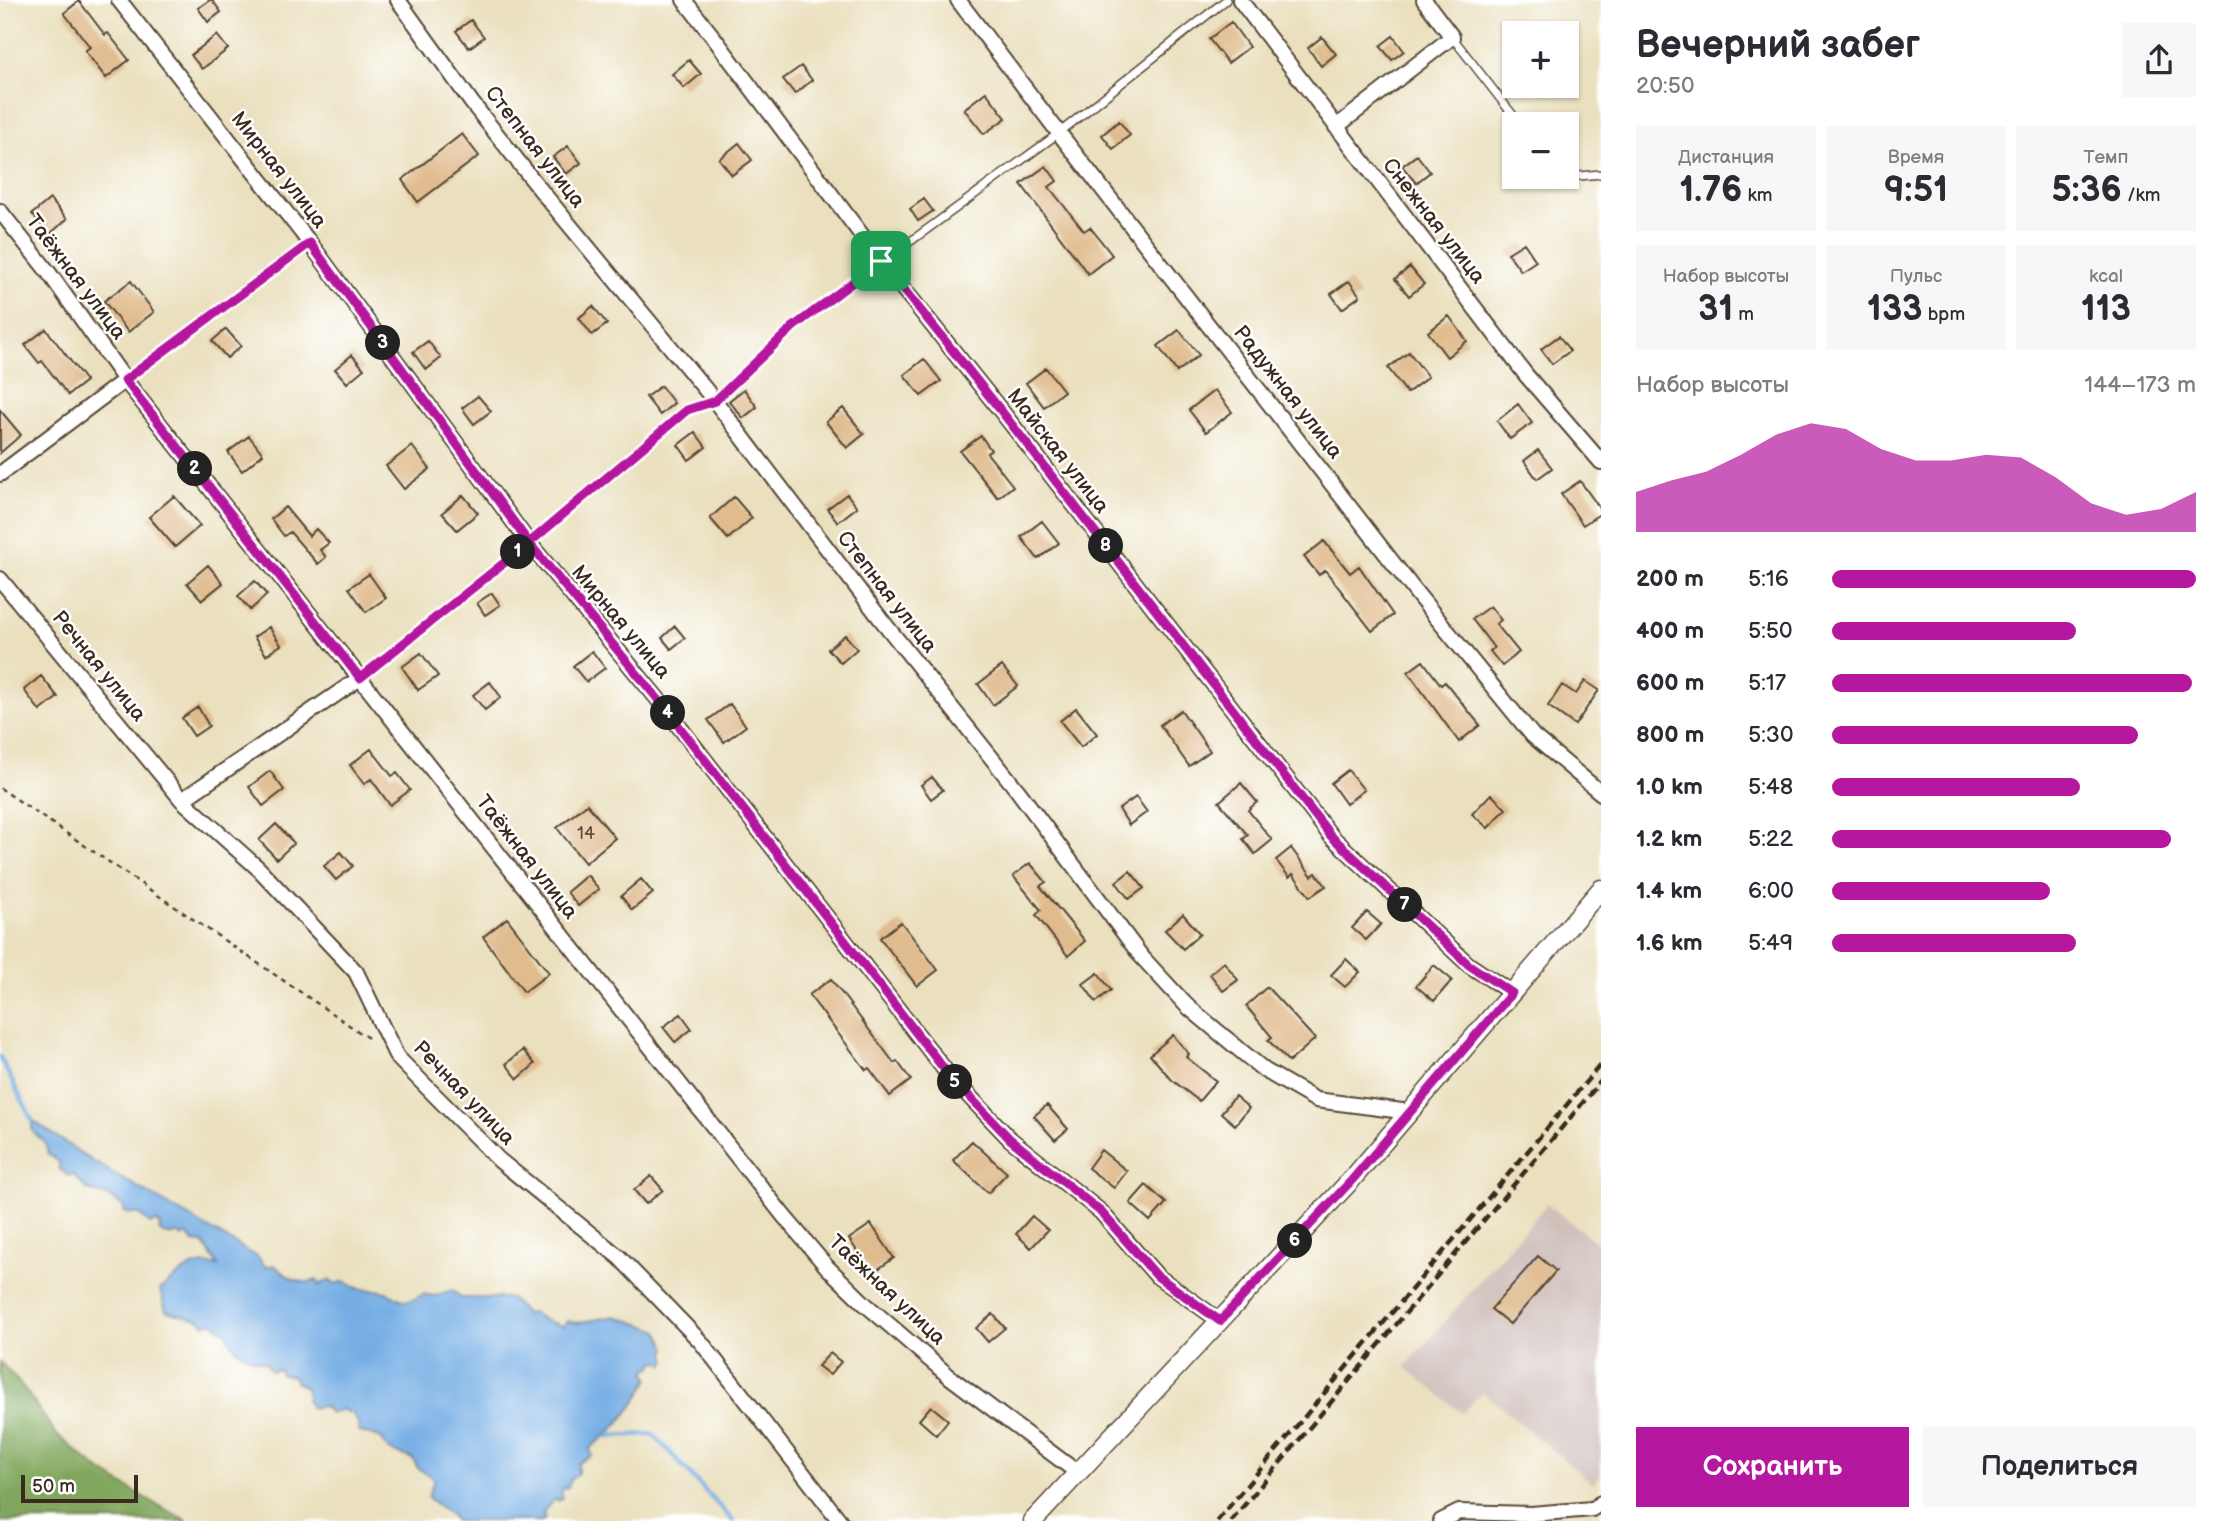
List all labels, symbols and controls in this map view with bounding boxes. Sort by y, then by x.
map controls [1502,21,1579,189]
button: + [1502,21,1579,98]
text: Вечерний забег [1636,23,1920,68]
button: share [2122,23,2196,97]
text: 20:50 [1636,72,1694,100]
street label: Степная улица [480,81,591,213]
street label: Мирная улица [226,107,333,234]
button: − [1502,112,1579,189]
text: Дистанция [1678,146,1774,169]
text: Время [1888,146,1944,169]
text: Темп [2083,146,2129,169]
street label: Снежная улица [1377,153,1491,289]
text: 1.76 [1680,169,1742,212]
text: 9:51 [1884,169,1948,212]
text: 5:36 [2052,169,2122,212]
text: km [1742,184,1772,207]
text: /km [2122,184,2161,207]
street label: Таёжная улица [21,209,132,345]
pin [851,231,911,291]
icon: arrive [862,242,900,280]
text: Набор высоты [1663,265,1789,288]
text: Пульс [1890,265,1942,288]
text: kcal [2089,265,2123,288]
text: 31 [1698,288,1733,331]
text: 133 [1867,288,1923,331]
text: 113 [2081,288,2131,331]
text: m [1733,303,1754,326]
text: bpm [1923,303,1965,326]
street label: Радужная улица [1228,320,1348,464]
pin: 3 [366,326,400,360]
text: 3 [377,331,388,354]
text: Набор высоты [1636,371,1789,399]
text: 144–173 m [2084,371,2196,399]
street label: Майская улица [1002,384,1115,519]
pin: 2 [178,452,212,486]
text: 2 [189,457,200,480]
street label: Степная улица [832,526,943,658]
pin: 8 [1088,528,1124,564]
pin: 1 [500,534,536,570]
text: 8 [1100,534,1111,557]
text: 1 [514,540,522,563]
street label: Мирная улица [566,560,676,684]
text: 200 m [1636,565,1704,593]
text: 5:16 [1748,565,1789,593]
street label: Речная улица [47,605,152,727]
text: 400 m [1636,617,1704,645]
text: 5:50 [1748,617,1793,645]
text: 600 m [1636,669,1704,697]
text: 5:17 [1748,669,1786,697]
pin: 4 [650,696,686,730]
text: 4 [662,701,673,724]
text: 800 m [1636,721,1704,749]
text: 5:30 [1748,721,1794,749]
text: 1.0 km [1636,773,1703,801]
text: 5:48 [1748,773,1793,801]
street label: Таёжная улица [471,790,584,924]
house number: 14 [577,823,595,844]
text: 1.2 km [1636,825,1702,853]
text: 5:22 [1748,825,1793,853]
text: 1.4 km [1636,877,1702,905]
text: 6:00 [1748,877,1794,905]
pin: 7 [1388,888,1422,922]
text: 7 [1399,893,1410,916]
text: 1.6 km [1636,929,1703,957]
text: 5:49 [1748,929,1793,957]
street label: Речная улица [408,1036,520,1151]
pin: 5 [937,1064,972,1100]
text: 5 [949,1070,960,1093]
pin: 6 [1278,1224,1312,1258]
text: 6 [1289,1229,1300,1252]
street label: Таёжная улица [823,1230,951,1351]
button: Сохранить [1636,1427,1909,1507]
button: Поделиться [1923,1427,2196,1507]
scale bar [21,1472,138,1504]
text: 50 m [32,1475,75,1498]

